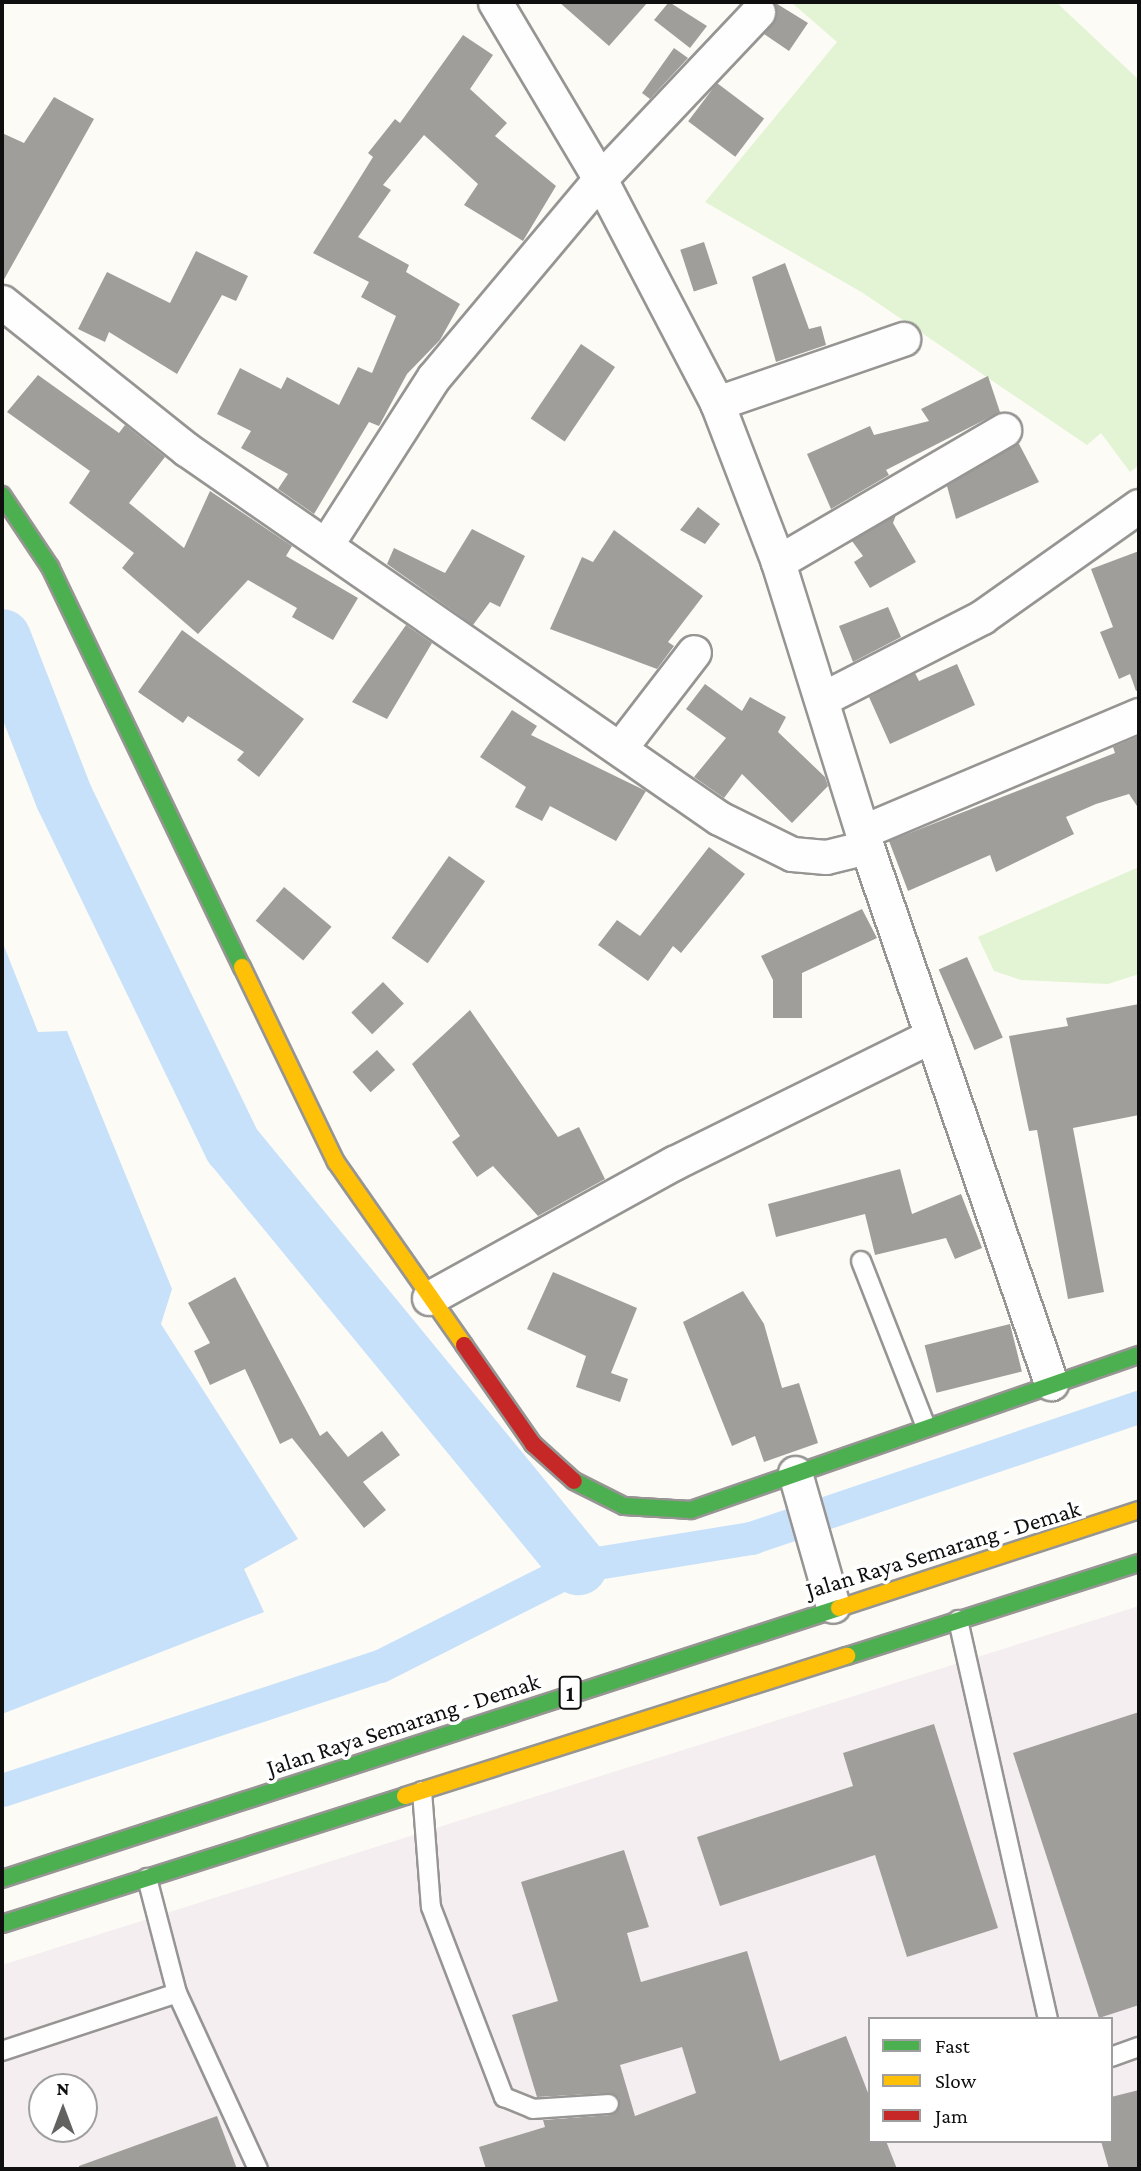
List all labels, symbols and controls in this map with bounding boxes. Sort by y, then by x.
street label: Jalan Raya Semarang - Demak [802,1493,1084,1605]
street label: Jalan Raya Semarang - Demak [263,1666,543,1782]
road number: 1 [558,1674,582,1712]
legend [868,2017,1113,2143]
text: Fast [935,2034,970,2058]
text: Slow [935,2069,976,2093]
north arrow [28,2073,98,2143]
text: N [57,2078,69,2099]
text: Jam [935,2104,968,2128]

